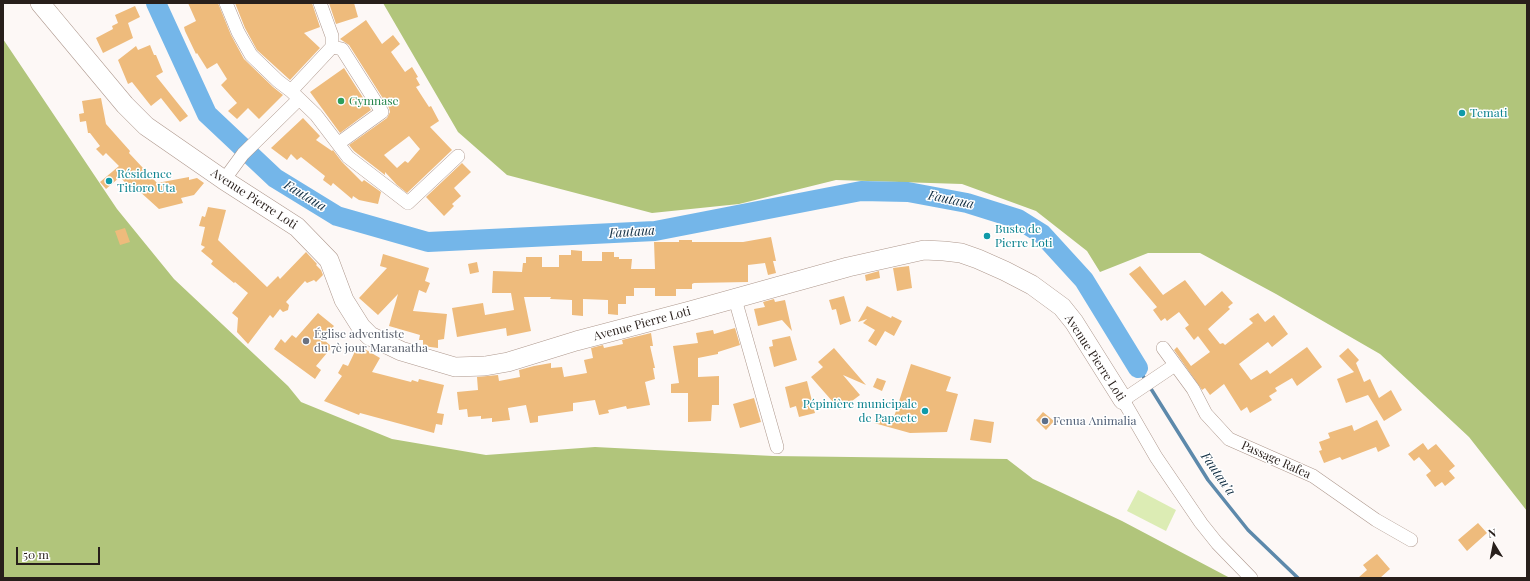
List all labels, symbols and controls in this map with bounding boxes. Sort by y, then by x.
place label: Gymnase [349,94,399,108]
marker: Gymnase [336,96,346,106]
place label: Temati [1470,106,1507,120]
marker: Temati [1457,108,1467,118]
street label: Avenue Pierre Loti [208,166,300,232]
place label: Résidence Titioro Uta [117,167,175,195]
marker: Résidence Titioro Uta [104,176,114,186]
water label: Fautaua [281,177,329,215]
water label: Fautaua [927,188,975,212]
place label: Buste de Pierre Loti [995,222,1053,250]
water label: Fautaua [608,223,656,241]
marker: Buste de Pierre Loti [982,231,992,241]
street label: Avenue Pierre Loti [592,304,692,344]
street label: Avenue Pierre Loti [1062,312,1128,404]
place label: Église adventiste du 7è jour Maranatha [314,327,428,355]
marker: Église adventiste du 7è jour Maranatha [301,336,311,346]
place label: Pépinière municipale de Papeete [803,397,917,425]
marker: Pépinière municipale de Papeete [920,406,930,416]
place label: Fenua Animalia [1053,414,1137,428]
marker: Fenua Animalia [1040,416,1050,426]
street label: Passage Rafea [1239,438,1313,482]
water label: Fautau’a [1198,449,1238,499]
north arrow [1474,525,1514,565]
text: N [1487,525,1497,541]
scale bar [18,539,102,565]
text: 50 m [23,546,49,562]

